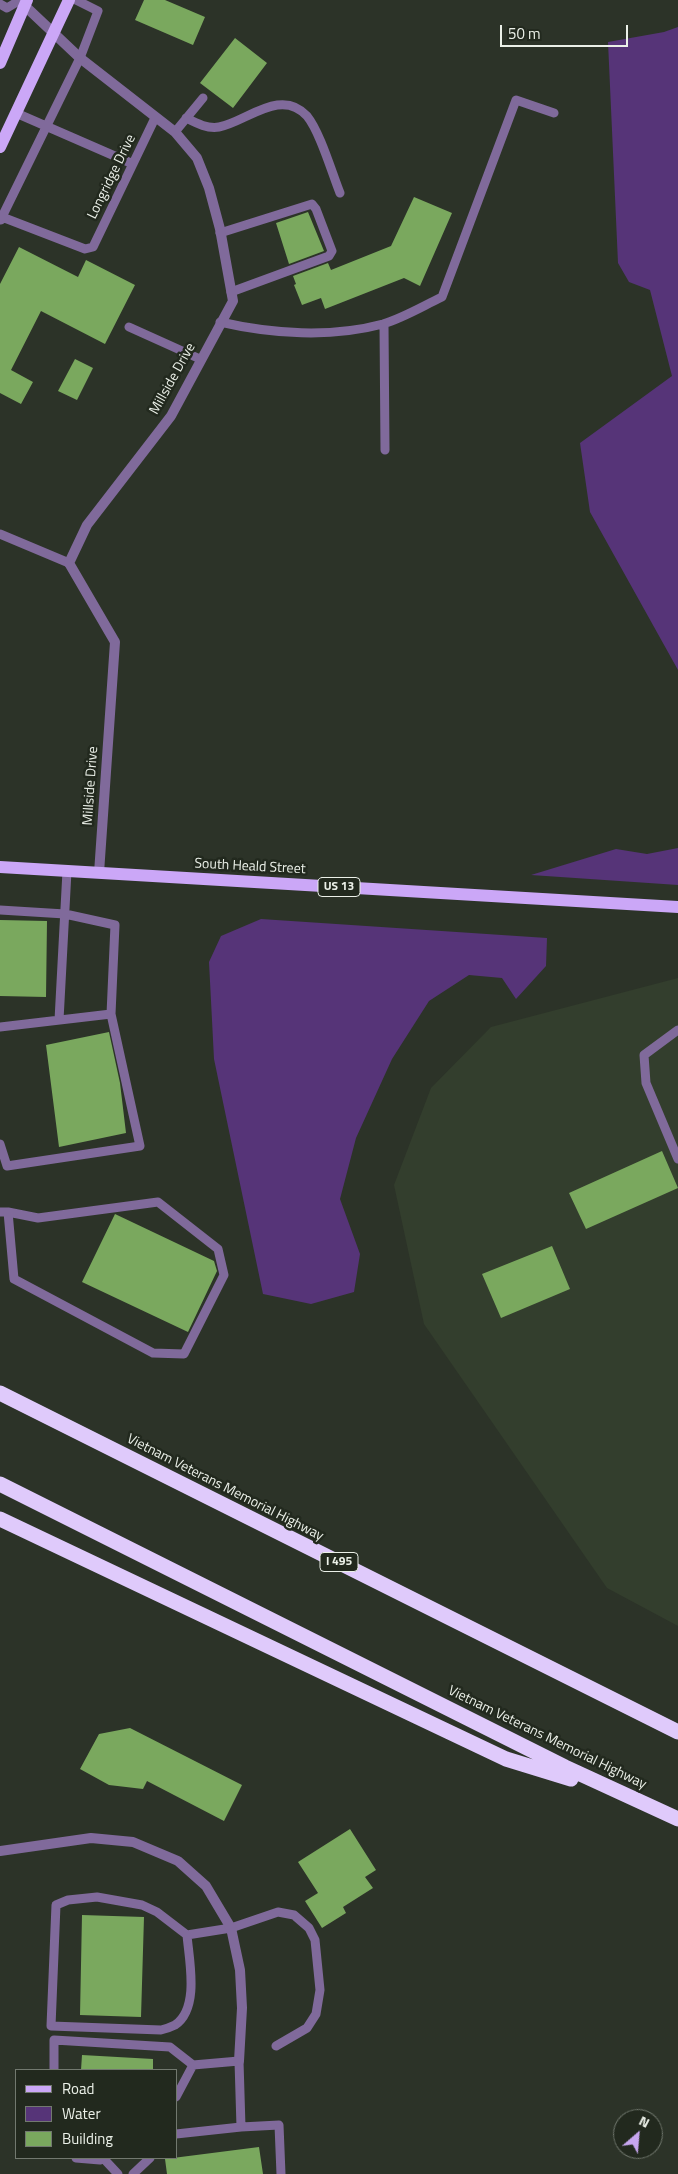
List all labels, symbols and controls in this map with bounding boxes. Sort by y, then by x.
scale bar [503,15,630,47]
text: 50 m [508,22,541,45]
street label: Longridge Drive [84,132,140,222]
street label: Millside Drive [146,340,200,418]
street label: Millside Drive [80,746,102,826]
street label: South Heald Street [194,856,306,878]
road number: US 13 [318,878,360,896]
street label: Vietnam Veterans Memorial Highway [124,1431,326,1545]
road number: I 495 [320,1552,358,1571]
street label: Vietnam Veterans Memorial Highway [445,1683,649,1793]
legend [15,2069,178,2159]
text: Road [62,2077,94,2100]
text: Water [62,2102,101,2125]
north arrow [613,2109,663,2159]
text: N [635,2110,654,2133]
text: Building [62,2127,113,2150]

